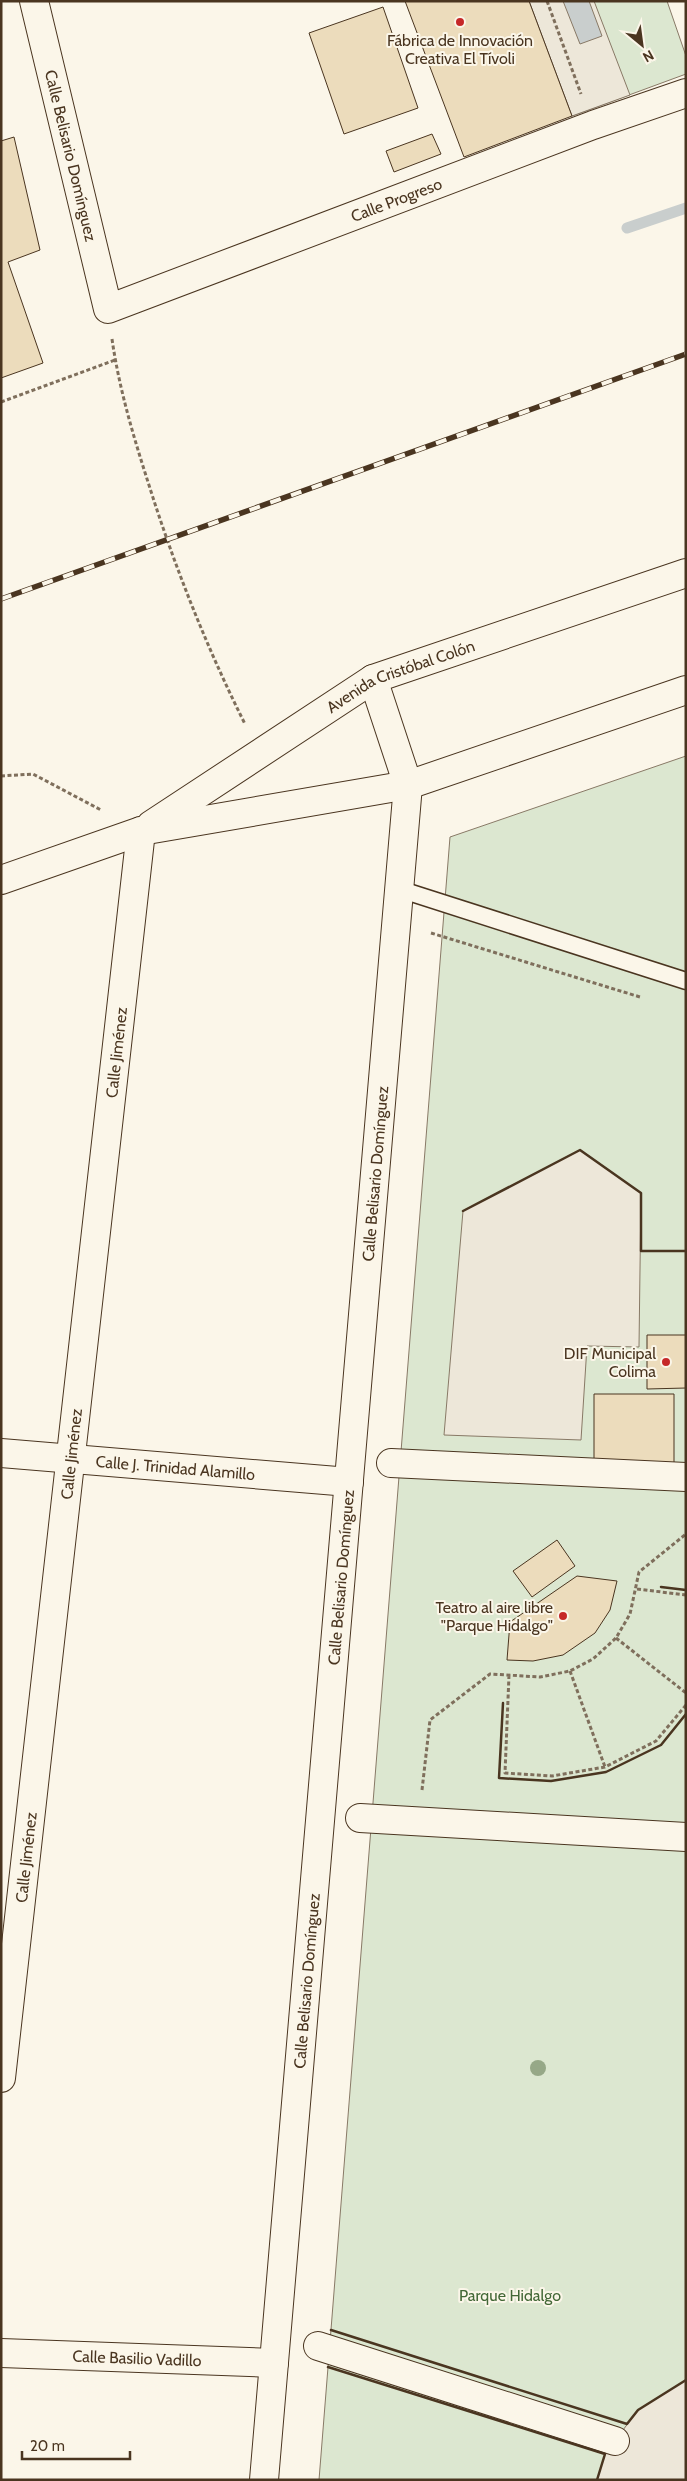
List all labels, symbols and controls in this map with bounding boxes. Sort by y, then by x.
marker: Fábrica de Innovación Creativa El Tívoli [454,16,466,28]
north arrow [617,20,667,70]
place label: Fábrica de Innovación Creativa El Tívoli [387,31,533,68]
text: N [640,46,657,67]
street label: Calle Belisario Domínguez [41,68,101,244]
street label: Calle Progreso [348,174,445,226]
street label: Avenida Cristóbal Colón [323,636,477,717]
street label: Calle Jiménez [102,1006,131,1099]
street label: Calle Belisario Domínguez [358,1085,392,1262]
place label: DIF Municipal Colima [564,1344,656,1381]
marker: DIF Municipal Colima [660,1356,672,1368]
street label: Calle Jiménez [57,1407,86,1500]
street label: Calle J. Trinidad Alamillo [95,1451,256,1484]
street label: Calle Belisario Domínguez [324,1488,358,1666]
place label: Teatro al aire libre "Parque Hidalgo" [436,1598,553,1635]
marker: Teatro al aire libre "Parque Hidalgo" [557,1610,569,1622]
street label: Calle Jiménez [11,1811,40,1904]
street label: Calle Belisario Domínguez [290,1892,323,2069]
park label: Parque Hidalgo [459,2286,561,2305]
street label: Calle Basilio Vadillo [72,2346,202,2370]
scale bar [22,2428,130,2460]
text: 20 m [30,2437,65,2455]

